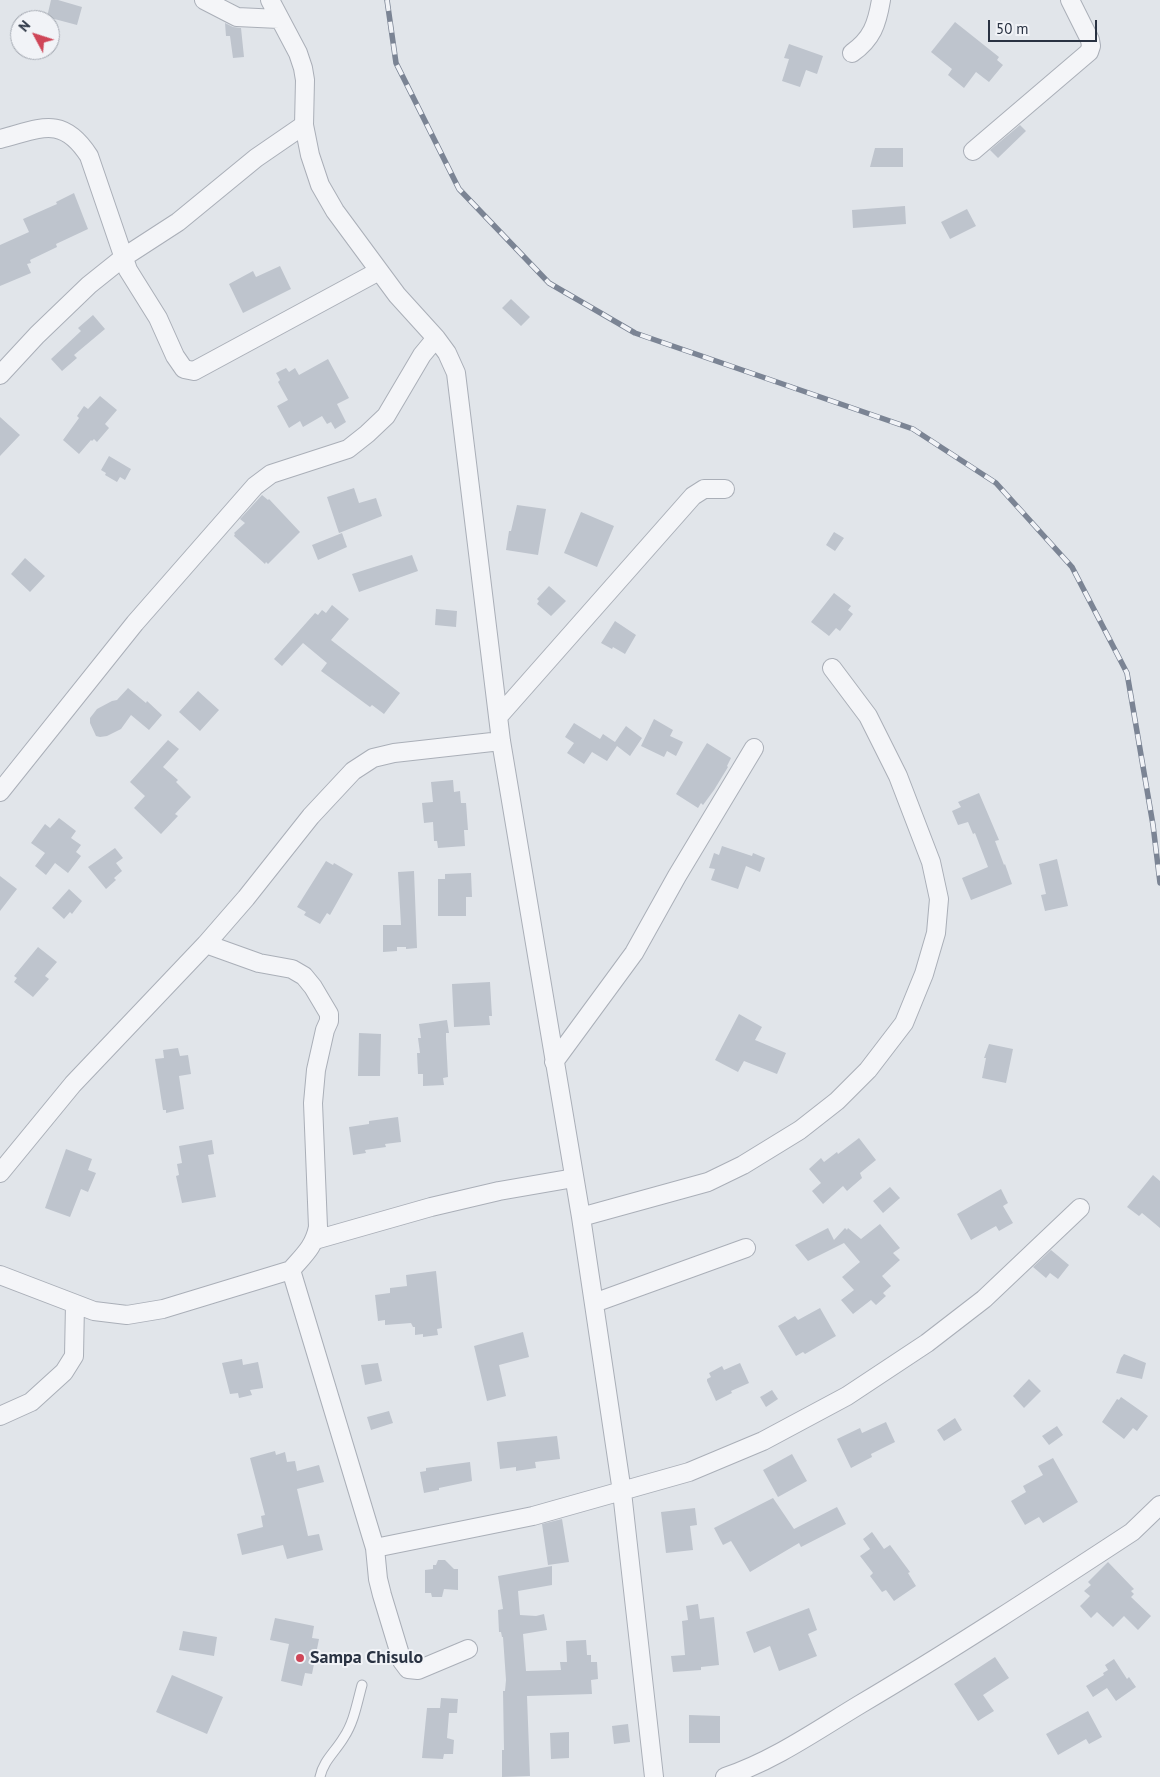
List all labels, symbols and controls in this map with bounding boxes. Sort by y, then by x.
north arrow [10,10,60,60]
scale bar [990,10,1099,42]
text: N [14,17,34,35]
text: 50 m [996,19,1029,38]
place label: Sampa Chisulo [310,1647,423,1669]
marker: Sampa Chisulo [294,1652,306,1664]

